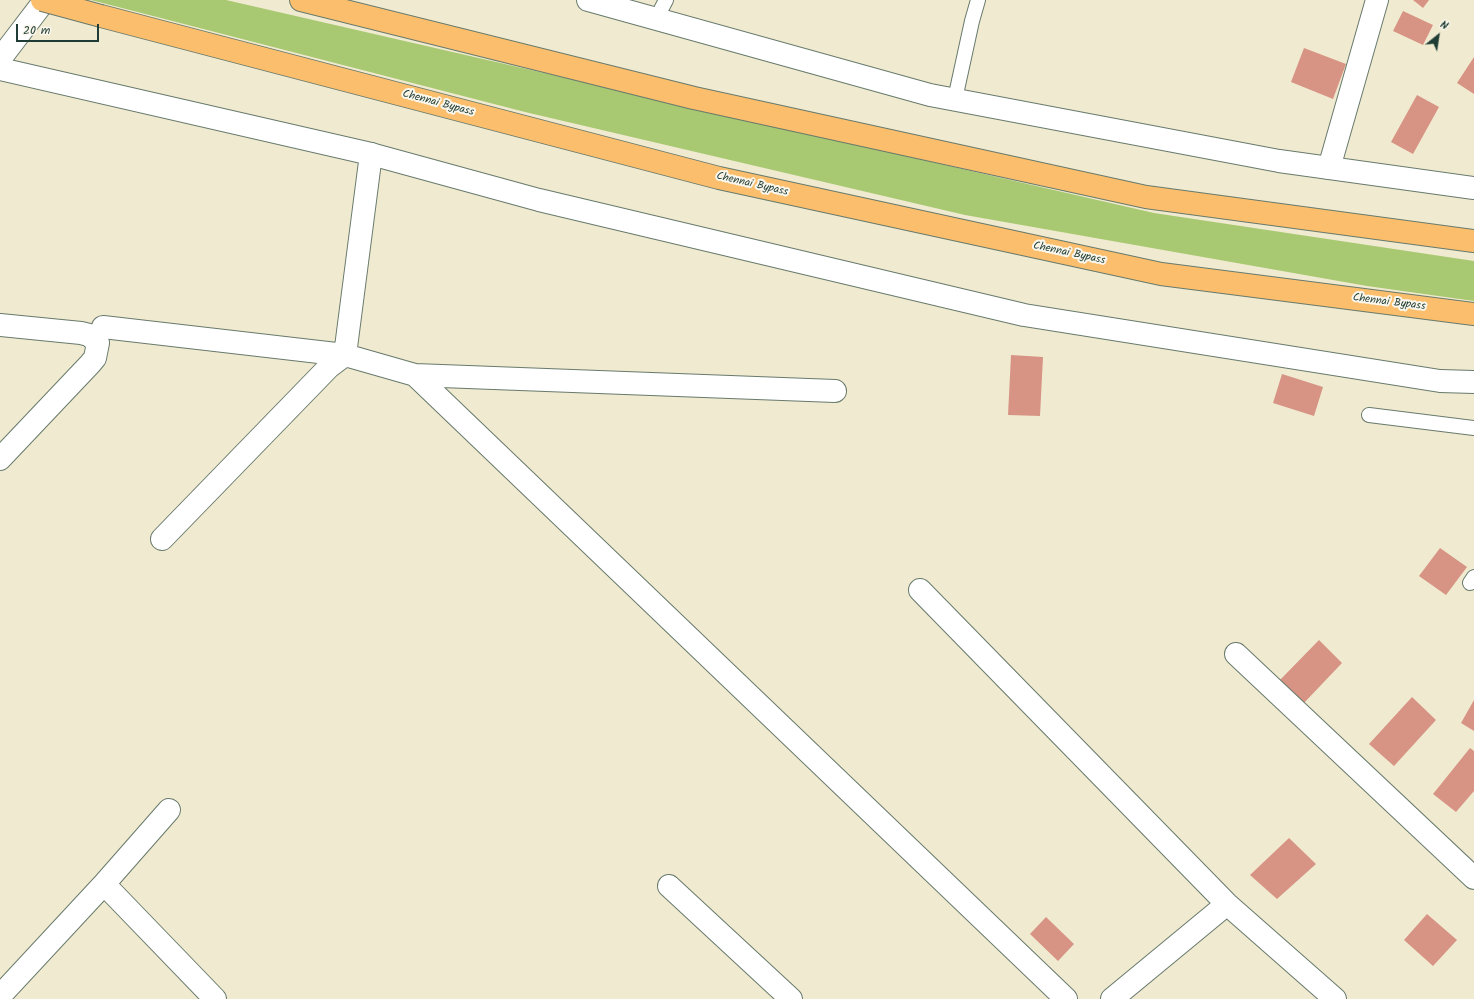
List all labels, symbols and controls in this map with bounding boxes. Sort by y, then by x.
scale bar [18,16,101,42]
north arrow [1418,16,1458,56]
text: N [1436,16,1452,35]
text: 20 m [23,21,50,40]
street label: Chennai Bypass [401,88,475,120]
street label: Chennai Bypass [715,170,789,200]
street label: Chennai Bypass [1032,240,1106,268]
street label: Chennai Bypass [1352,292,1426,314]

